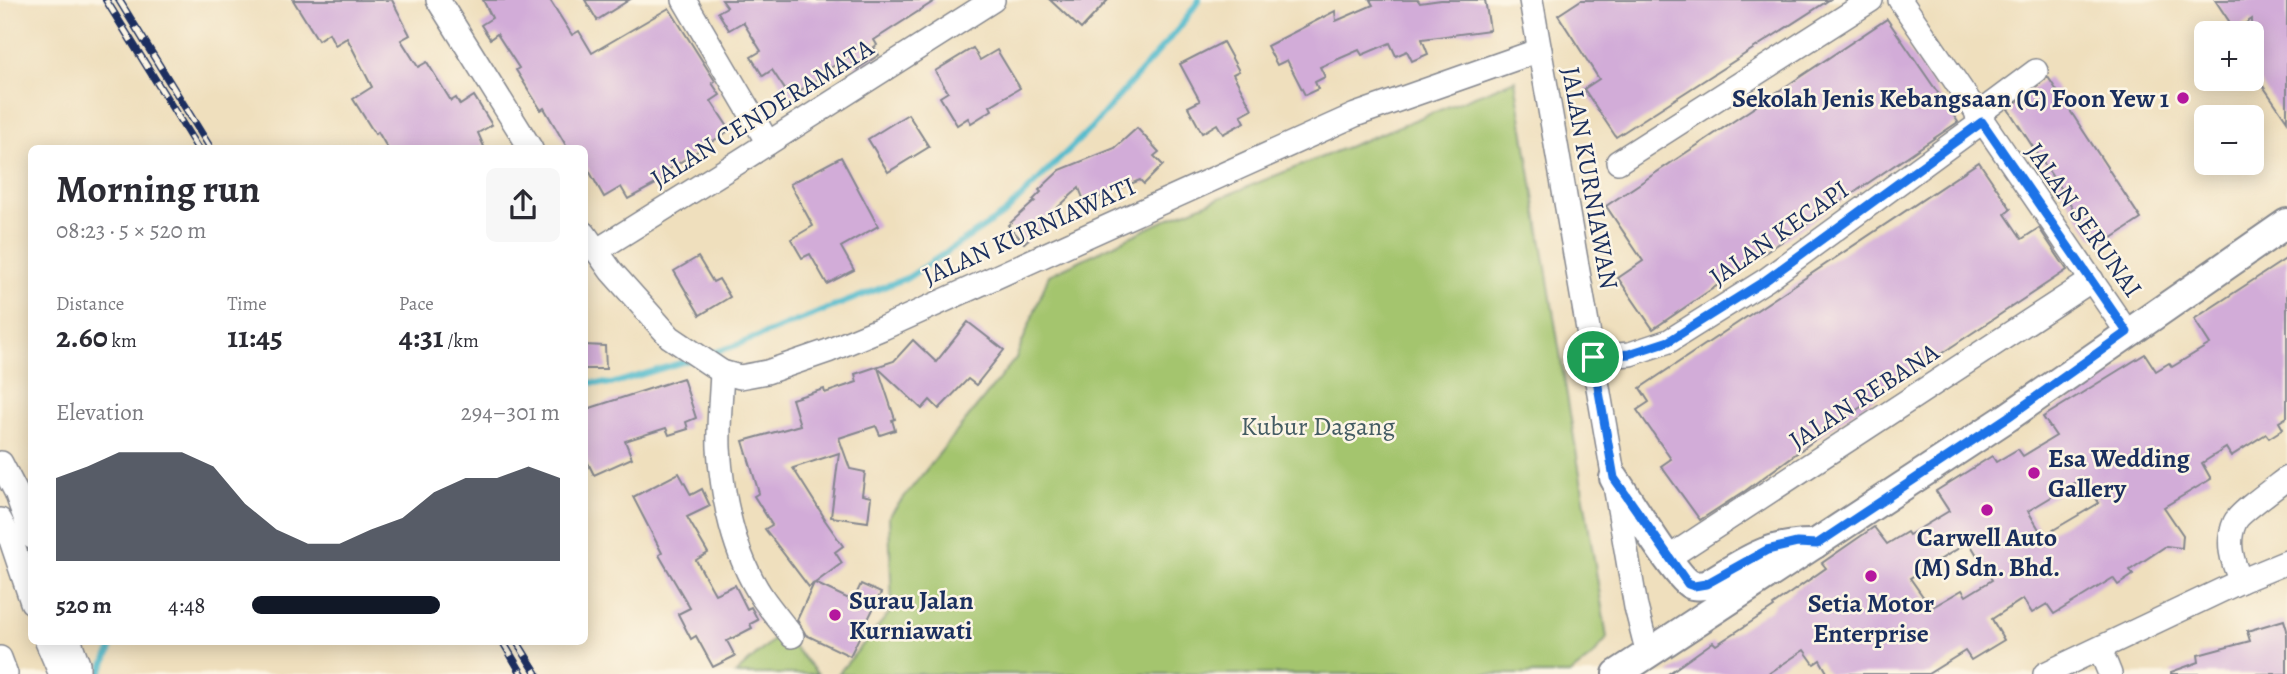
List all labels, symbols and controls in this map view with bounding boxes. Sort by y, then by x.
map controls [2194,21,2264,175]
button: + [2194,21,2264,91]
street label: JALAN CENDERAMATA [644,30,881,196]
street label: JALAN KURNIAWAN [1553,64,1627,292]
place label: Sekolah Jenis Kebangsaan (C) Foon Yew 1 [1732,81,2169,116]
marker: Sekolah Jenis Kebangsaan (C) Foon Yew 1 [2175,90,2191,106]
button: − [2194,105,2264,175]
street label: JALAN SERUNAI [2018,136,2150,304]
text: Morning run [56,163,260,215]
button: share [486,168,560,242]
street label: JALAN KURNIAWATI [917,168,1141,294]
street label: JALAN KECAPI [1702,172,1856,294]
text: 08:23 · 5 × 520 m [56,215,206,246]
text: Distance [56,291,124,317]
text: Time [227,291,267,317]
text: Pace [399,291,434,317]
text: 2.60 [56,317,108,357]
text: 11:45 [227,317,283,357]
text: 4:31 [399,317,444,357]
pin [1563,327,1623,387]
text: km [108,328,137,354]
text: /km [444,328,479,354]
street label: JALAN REBANA [1782,334,1946,457]
icon: arrive [1574,338,1612,376]
text: Elevation [56,397,144,428]
text: 294–301 m [461,397,560,428]
park label: Kubur Dagang [1241,409,1395,444]
place label: Esa Wedding Gallery [2048,441,2191,506]
marker: Esa Wedding Gallery [2026,465,2042,481]
marker: Carwell Auto (M) Sdn. Bhd. [1979,502,1995,518]
place label: Carwell Auto (M) Sdn. Bhd. [1914,520,2060,585]
marker: Setia Motor Enterprise [1863,568,1879,584]
place label: Surau Jalan Kurniawati [849,583,974,648]
place label: Setia Motor Enterprise [1808,586,1935,651]
text: 520 m [56,590,112,621]
text: 4:48 [168,590,205,621]
marker: Surau Jalan Kurniawati [827,607,843,623]

